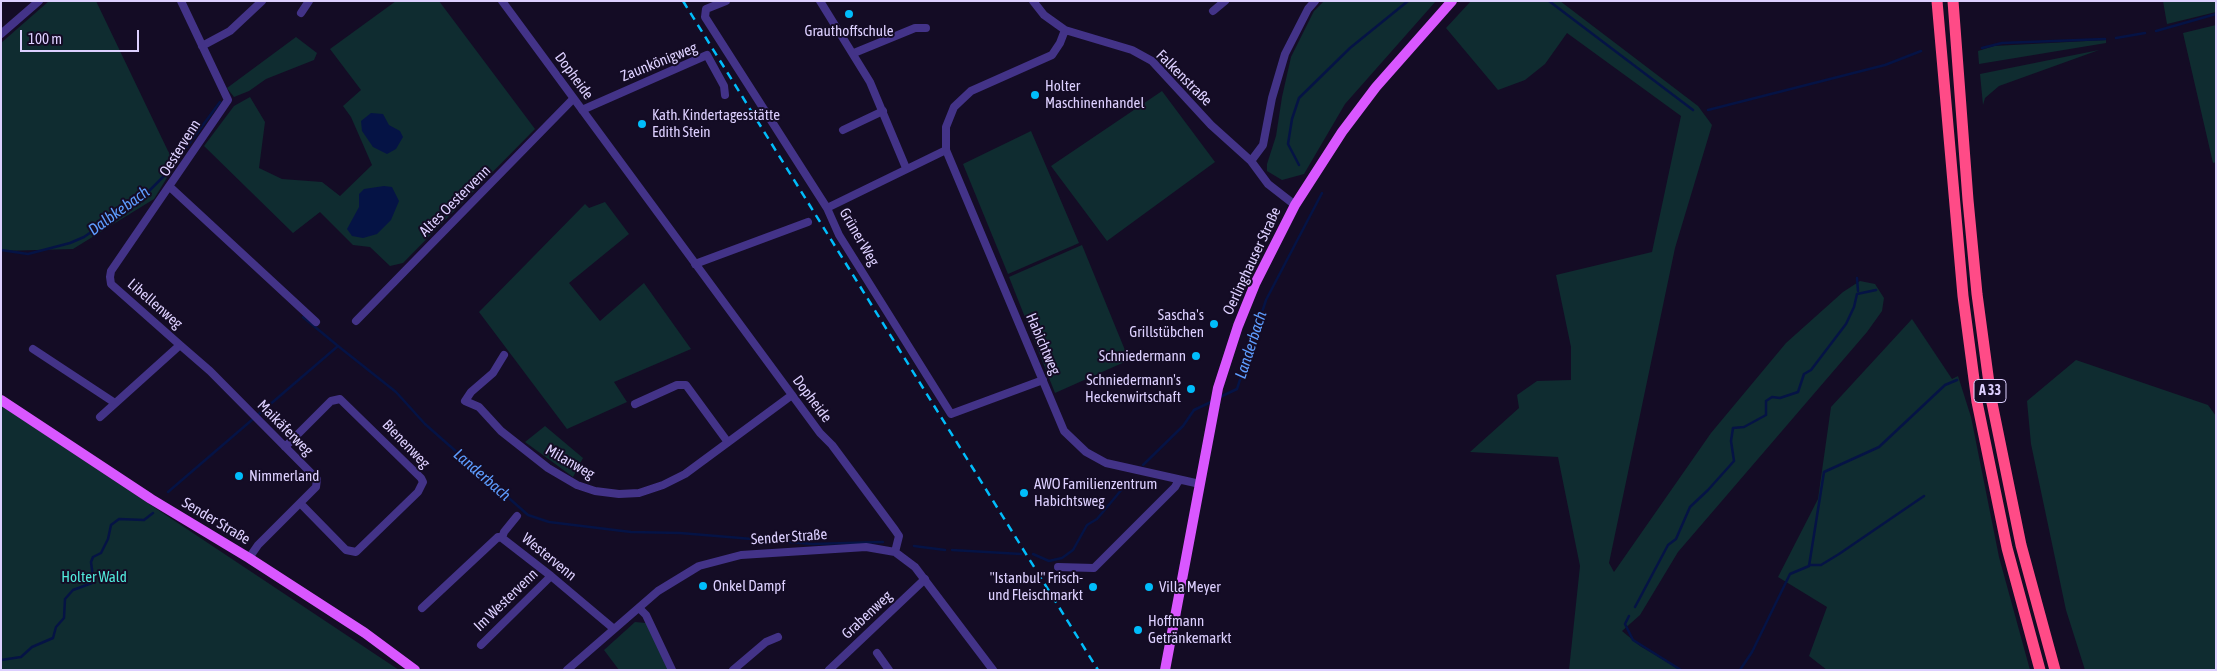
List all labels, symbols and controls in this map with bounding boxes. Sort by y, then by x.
marker: Grauthoffschule [843,8,855,20]
scale bar [22,20,141,52]
place label: Grauthoffschule [804,22,894,40]
text: 100 m [28,30,62,47]
street label: Zaunkönigweg [618,39,700,85]
street label: Falkenstraße [1152,46,1216,110]
street label: Dopheide [551,49,597,103]
place label: Holter Maschinenhandel [1045,77,1144,112]
marker: Holter Maschinenhandel [1029,89,1041,101]
place label: Kath. Kindertagesstätte Edith Stein [652,106,780,141]
street label: Oestervenn [156,116,204,180]
marker: Kath. Kindertagesstätte Edith Stein [636,118,648,130]
street label: Altes Oestervenn [416,162,494,240]
water label: Dalbkebach [85,182,153,240]
street label: Oerlinghauser Straße [1219,204,1285,318]
street label: Grüner Weg [835,205,883,269]
street label: Libellenweg [124,275,186,333]
place label: Sascha's Grillstübchen [1129,306,1204,341]
water label: Landerbach [1231,309,1271,381]
street label: Habichtweg [1022,310,1064,378]
marker: Sascha's Grillstübchen [1208,318,1220,330]
place label: Schniedermann [1099,347,1186,365]
marker: Schniedermann [1190,350,1202,362]
place label: Schniedermann's Heckenwirtschaft [1085,371,1181,406]
street label: Dopheide [789,372,835,426]
road number: A 33 [1974,380,2006,402]
marker: Schniedermann's Heckenwirtschaft [1185,383,1197,395]
street label: Maikäferweg [253,396,317,460]
street label: Bienenweg [378,416,434,472]
street label: Milanweg [542,441,598,483]
water label: Landerbach [449,445,515,505]
place label: Nimmerland [249,467,319,485]
marker: Nimmerland [233,470,245,482]
place label: AWO Familienzentrum Habichtsweg [1034,475,1157,510]
marker: AWO Familienzentrum Habichtsweg [1018,487,1030,499]
street label: Sender Straße [179,494,253,548]
street label: Sender Straße [750,525,828,549]
street label: Westervenn [518,529,580,585]
street label: Im Westervenn [470,565,542,635]
park label: Holter Wald [61,568,127,586]
place label: "Istanbul" Frisch- und Fleischmarkt [988,569,1083,604]
place label: Onkel Dampf [713,577,786,595]
place label: Villa Meyer [1159,578,1221,596]
marker: Onkel Dampf [697,580,709,592]
marker: "Istanbul" Frisch- und Fleischmarkt [1087,581,1099,593]
marker: Villa Meyer [1143,581,1155,593]
street label: Grabenweg [838,587,896,643]
place label: Hoffmann Getränkemarkt [1148,612,1232,647]
marker: Hoffmann Getränkemarkt [1132,624,1144,636]

